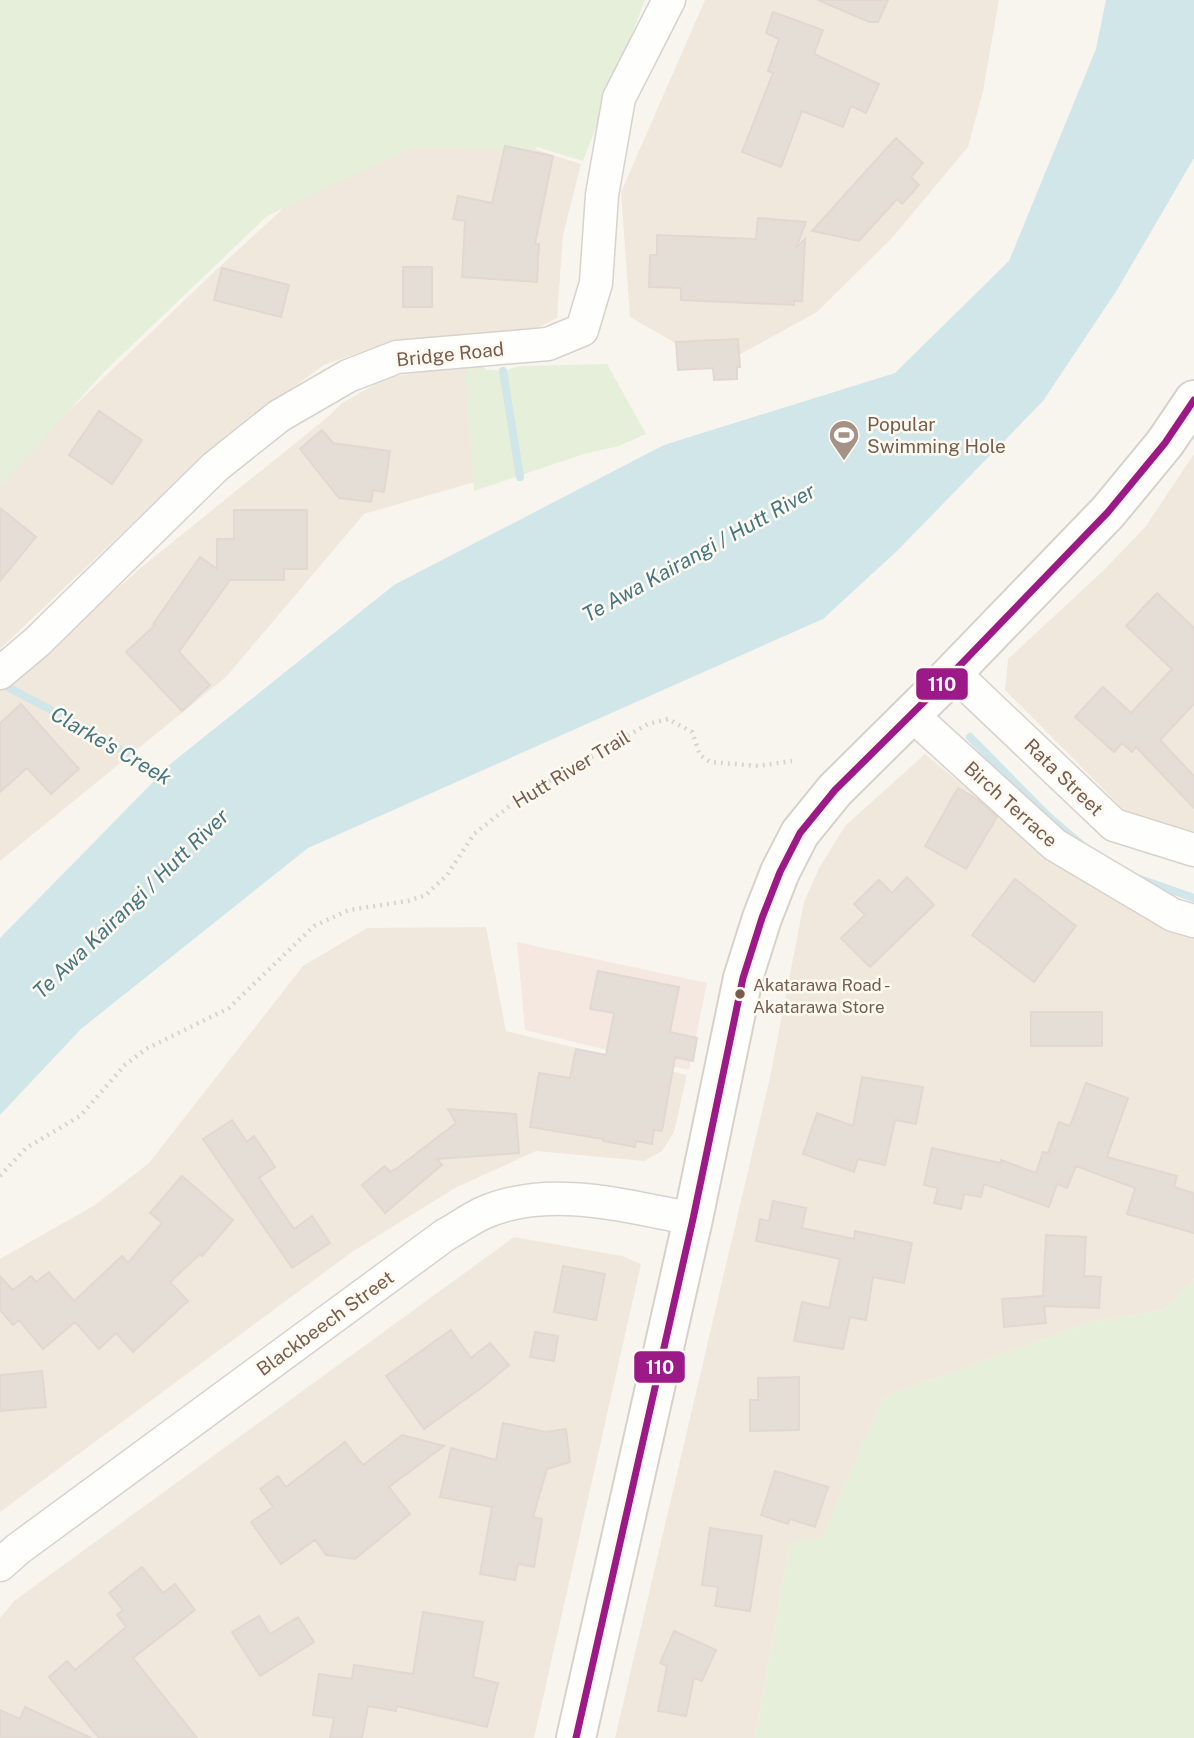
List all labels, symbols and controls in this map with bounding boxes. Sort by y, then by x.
street label: Bridge Road [395,337,505,371]
place label: Popular Swimming Hole [867,413,1006,457]
sports icon: Popular Swimming Hole [827,418,861,462]
water label: Te Awa Kairangi / Hutt River [578,478,820,627]
line badge: 110 [915,667,969,701]
text: 110 [928,673,956,695]
water label: Clarke's Creek [47,701,176,790]
street label: Hutt River Trail [509,725,633,813]
street label: Rata Street [1020,734,1108,820]
street label: Birch Terrace [960,757,1062,851]
water label: Te Awa Kairangi / Hutt River [28,803,234,1004]
place label: Akatarawa Road - Akatarawa Store [753,975,890,1017]
marker: Akatarawa Road - Akatarawa Store [733,987,747,1001]
street label: Blackbeech Street [252,1266,398,1380]
line badge: 110 [633,1350,686,1384]
text: 110 [646,1356,674,1378]

